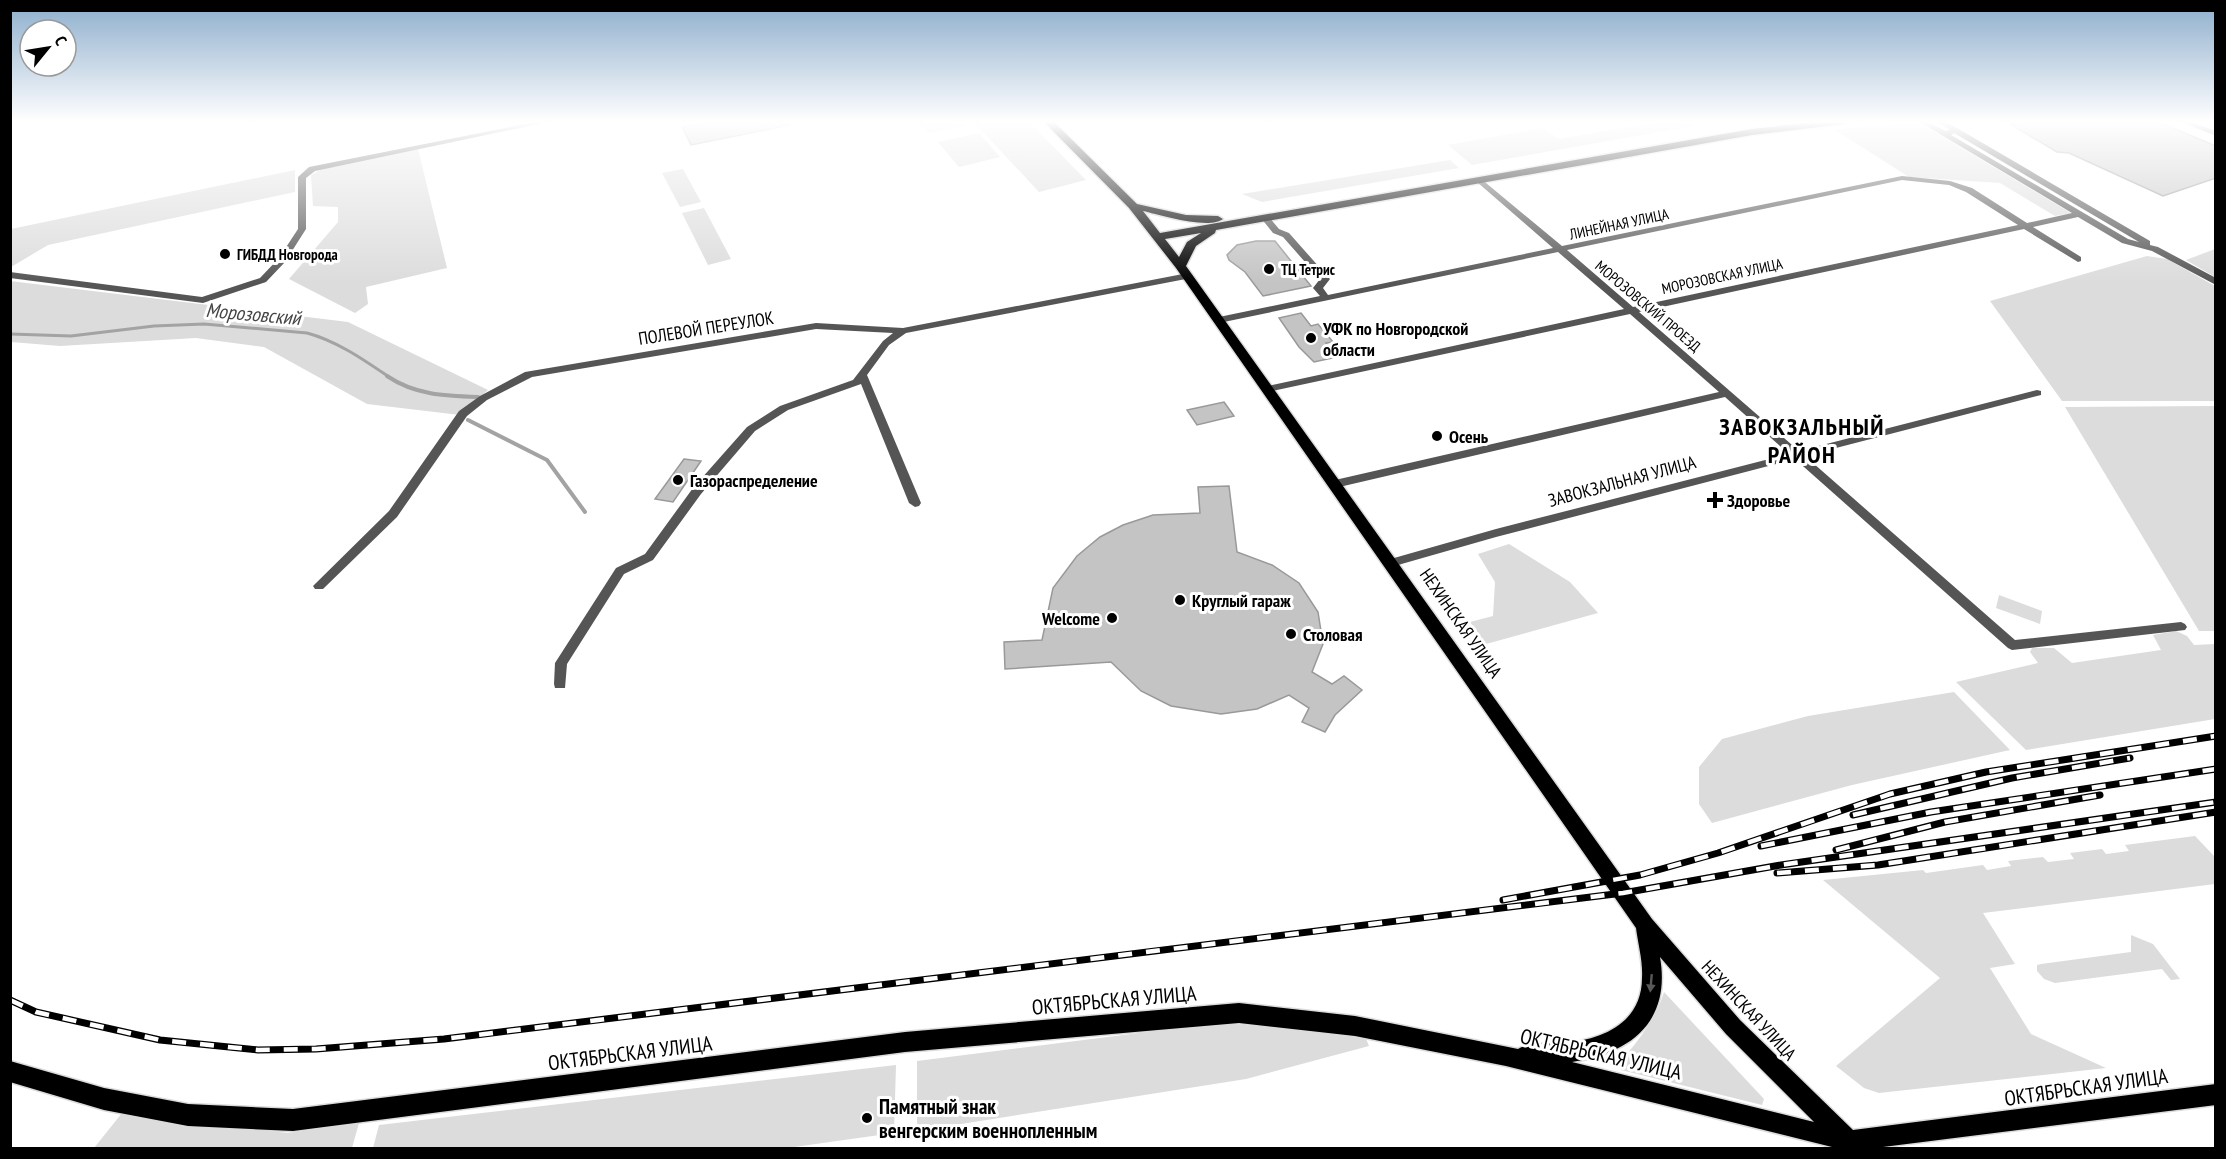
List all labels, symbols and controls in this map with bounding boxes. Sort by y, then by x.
north arrow [18,18,78,78]
text: С [51,32,72,49]
street label: ЛИНЕЙНАЯ УЛИЦА [1567,204,1671,244]
place label: ГИБДД Новгорода [237,245,338,264]
marker: ГИБДД Новгорода [218,247,232,261]
street label: МОРОЗОВСКАЯ УЛИЦА [1660,254,1785,298]
street label: МОРОЗОВСКИЙ ПРОЕЗД [1591,256,1705,356]
place label: ТЦ Тетрис [1281,260,1336,279]
marker: ТЦ Тетрис [1262,262,1276,276]
water label: Морозовский [205,297,304,331]
street label: ПОЛЕВОЙ ПЕРЕУЛОК [637,306,775,350]
place label: УФК по Новгородской области [1322,317,1468,361]
marker: УФК по Новгородской области [1304,331,1318,345]
district label: ЗАВОКЗАЛЬНЫЙ РАЙОН [1719,411,1885,470]
place label: Осень [1449,425,1489,448]
marker: Осень [1430,429,1444,443]
street label: ЗАВОКЗАЛЬНАЯ УЛИЦА [1546,450,1699,512]
place label: Газораспределение [690,469,818,492]
marker: Газораспределение [671,473,685,487]
place label: Здоровье [1727,489,1790,512]
marker: Здоровье [1708,493,1722,507]
street label: НЕХИНСКАЯ УЛИЦА [1415,564,1507,683]
place label: Круглый гараж [1192,589,1291,612]
marker: Круглый гараж [1173,593,1187,607]
place label: Welcome [1041,607,1100,630]
marker: Welcome [1105,611,1119,625]
place label: Столовая [1303,623,1363,646]
marker: Столовая [1284,627,1298,641]
street label: НЕХИНСКАЯ УЛИЦА [1697,955,1801,1065]
one-way arrow [1646,973,1656,992]
street label: ОКТЯБРЬСКАЯ УЛИЦА [1031,979,1197,1021]
street label: ОКТЯБРЬСКАЯ УЛИЦА [1518,1022,1684,1086]
street label: ОКТЯБРЬСКАЯ УЛИЦА [547,1030,714,1076]
street label: ОКТЯБРЬСКАЯ УЛИЦА [2002,1062,2170,1112]
place label: Памятный знак венгерским военнопленным [879,1093,1097,1144]
marker: Памятный знак венгерским военнопленным [860,1111,874,1125]

